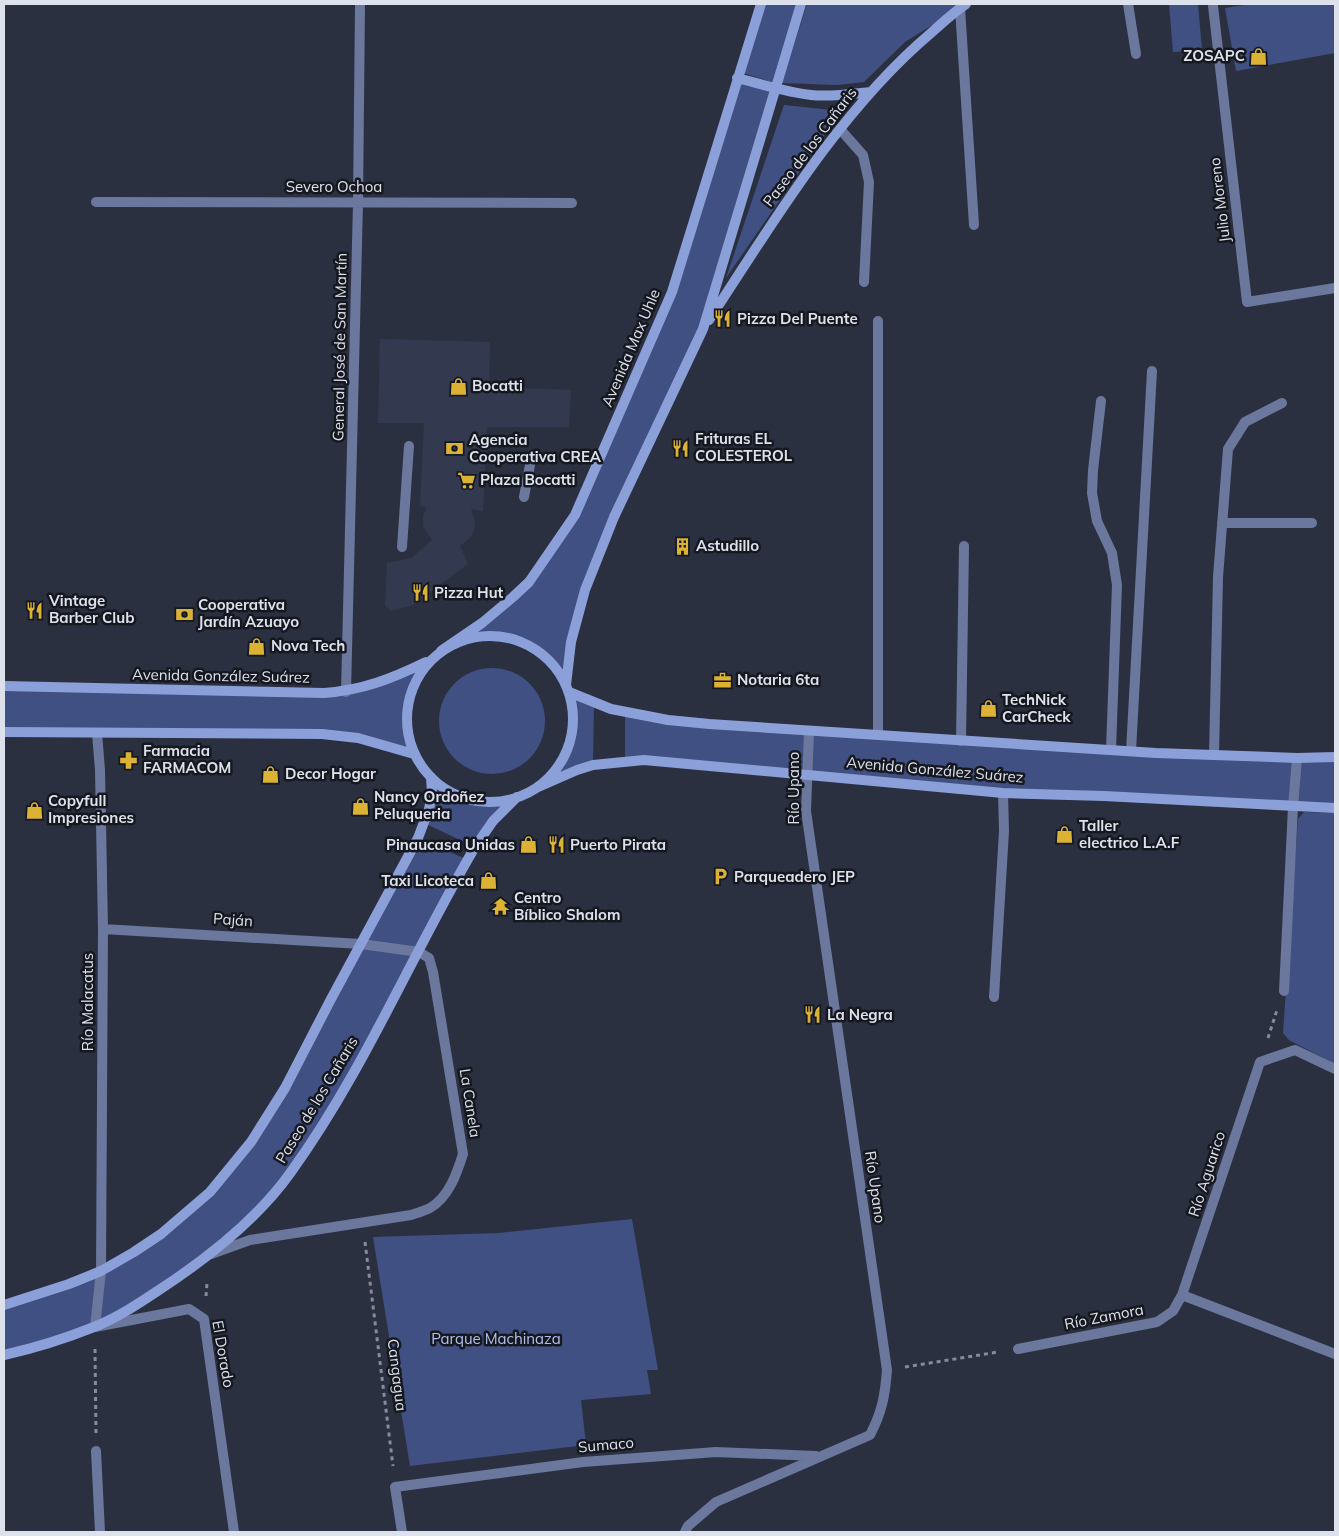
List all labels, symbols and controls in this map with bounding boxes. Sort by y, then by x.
place label: ZOSAPC [1183,46,1245,65]
shop icon: ZOSAPC [1249,46,1269,66]
street label: Paseo de los Cañaris [759,83,861,210]
street label: Julio Moreno [1205,156,1234,244]
street label: Severo Ochoa [286,177,382,196]
street label: General José de San Martín [328,253,351,441]
street label: Avenida Max Uhle [597,286,664,410]
restaurant icon: Pizza Del Puente [713,309,733,329]
place label: Pizza Del Puente [737,309,858,328]
shop icon: Bocatti [448,376,468,396]
place label: Bocatti [472,376,523,395]
place label: Frituras EL COLESTEROL [695,429,793,465]
place label: Agencia Cooperativa CREA [469,430,602,466]
restaurant icon: Frituras EL COLESTEROL [671,438,691,458]
bank icon: Agencia Cooperativa CREA [445,439,465,459]
supermarket icon: Plaza Bocatti [456,470,476,490]
place label: Plaza Bocatti [480,470,575,489]
building icon: Astudillo [672,536,692,556]
place label: Astudillo [696,536,759,555]
restaurant icon: Pizza Hut [410,583,430,603]
place label: Pizza Hut [434,583,504,602]
place label: Vintage Barber Club [48,591,135,627]
place label: Cooperativa Jardín Azuayo [198,595,299,631]
restaurant icon: Vintage Barber Club [25,600,45,620]
bank icon: Cooperativa Jardín Azuayo [174,604,194,624]
shop icon: Nova Tech [247,636,267,656]
place label: Nova Tech [271,636,345,655]
street label: Avenida González Suárez [132,664,310,687]
office icon: Notaria 6ta [713,670,733,690]
place label: Notaria 6ta [737,670,819,689]
place label: TechNick CarCheck [1002,690,1071,726]
shop icon: TechNick CarCheck [978,699,998,719]
place label: Farmacia FARMACOM [143,741,231,777]
pharmacy icon: Farmacia FARMACOM [119,750,139,770]
street label: Río Upano [784,752,803,824]
street label: Avenida González Suárez [846,752,1025,787]
shop icon: Decor Hogar [261,764,281,784]
place label: Decor Hogar [285,764,376,783]
place label: Nancy Ordoñez Peluqueria [374,787,485,823]
place label: Copyfull Impresiones [48,791,134,827]
shop icon: Nancy Ordoñez Peluqueria [350,796,370,816]
shop icon: Copyfull Impresiones [24,800,44,820]
place label: Taller electrico L.A.F [1079,816,1180,852]
shop icon: Taller electrico L.A.F [1055,825,1075,845]
place label: Pinaucasa Unidas [386,835,515,854]
shop icon: Pinaucasa Unidas [519,835,539,855]
restaurant icon: Puerto Pirata [546,835,566,855]
place label: Puerto Pirata [570,835,666,854]
parking icon: Parqueadero JEP [710,867,730,887]
place label: Parqueadero JEP [734,867,855,886]
place label: Taxi Licoteca [381,871,474,890]
shop icon: Taxi Licoteca [478,871,498,891]
place label: Centro Bíblico Shalom [514,888,620,924]
temple icon: Centro Bíblico Shalom [490,897,510,917]
street label: Paján [213,909,254,930]
street label: Río Malacatus [78,953,97,1051]
restaurant icon: La Negra [803,1005,823,1025]
place label: La Negra [827,1005,893,1024]
street label: Paseo de los Cañaris [271,1033,362,1166]
street label: La Canela [456,1067,485,1139]
street label: Río Aguarico [1184,1129,1229,1219]
street label: Río Upano [861,1150,890,1224]
street label: Río Zamora [1063,1300,1145,1333]
street label: El Dorado [208,1319,239,1389]
park label: Parque Machinaza [431,1329,561,1348]
street label: Cangagua [384,1338,411,1412]
street label: Sumaco [577,1433,635,1456]

